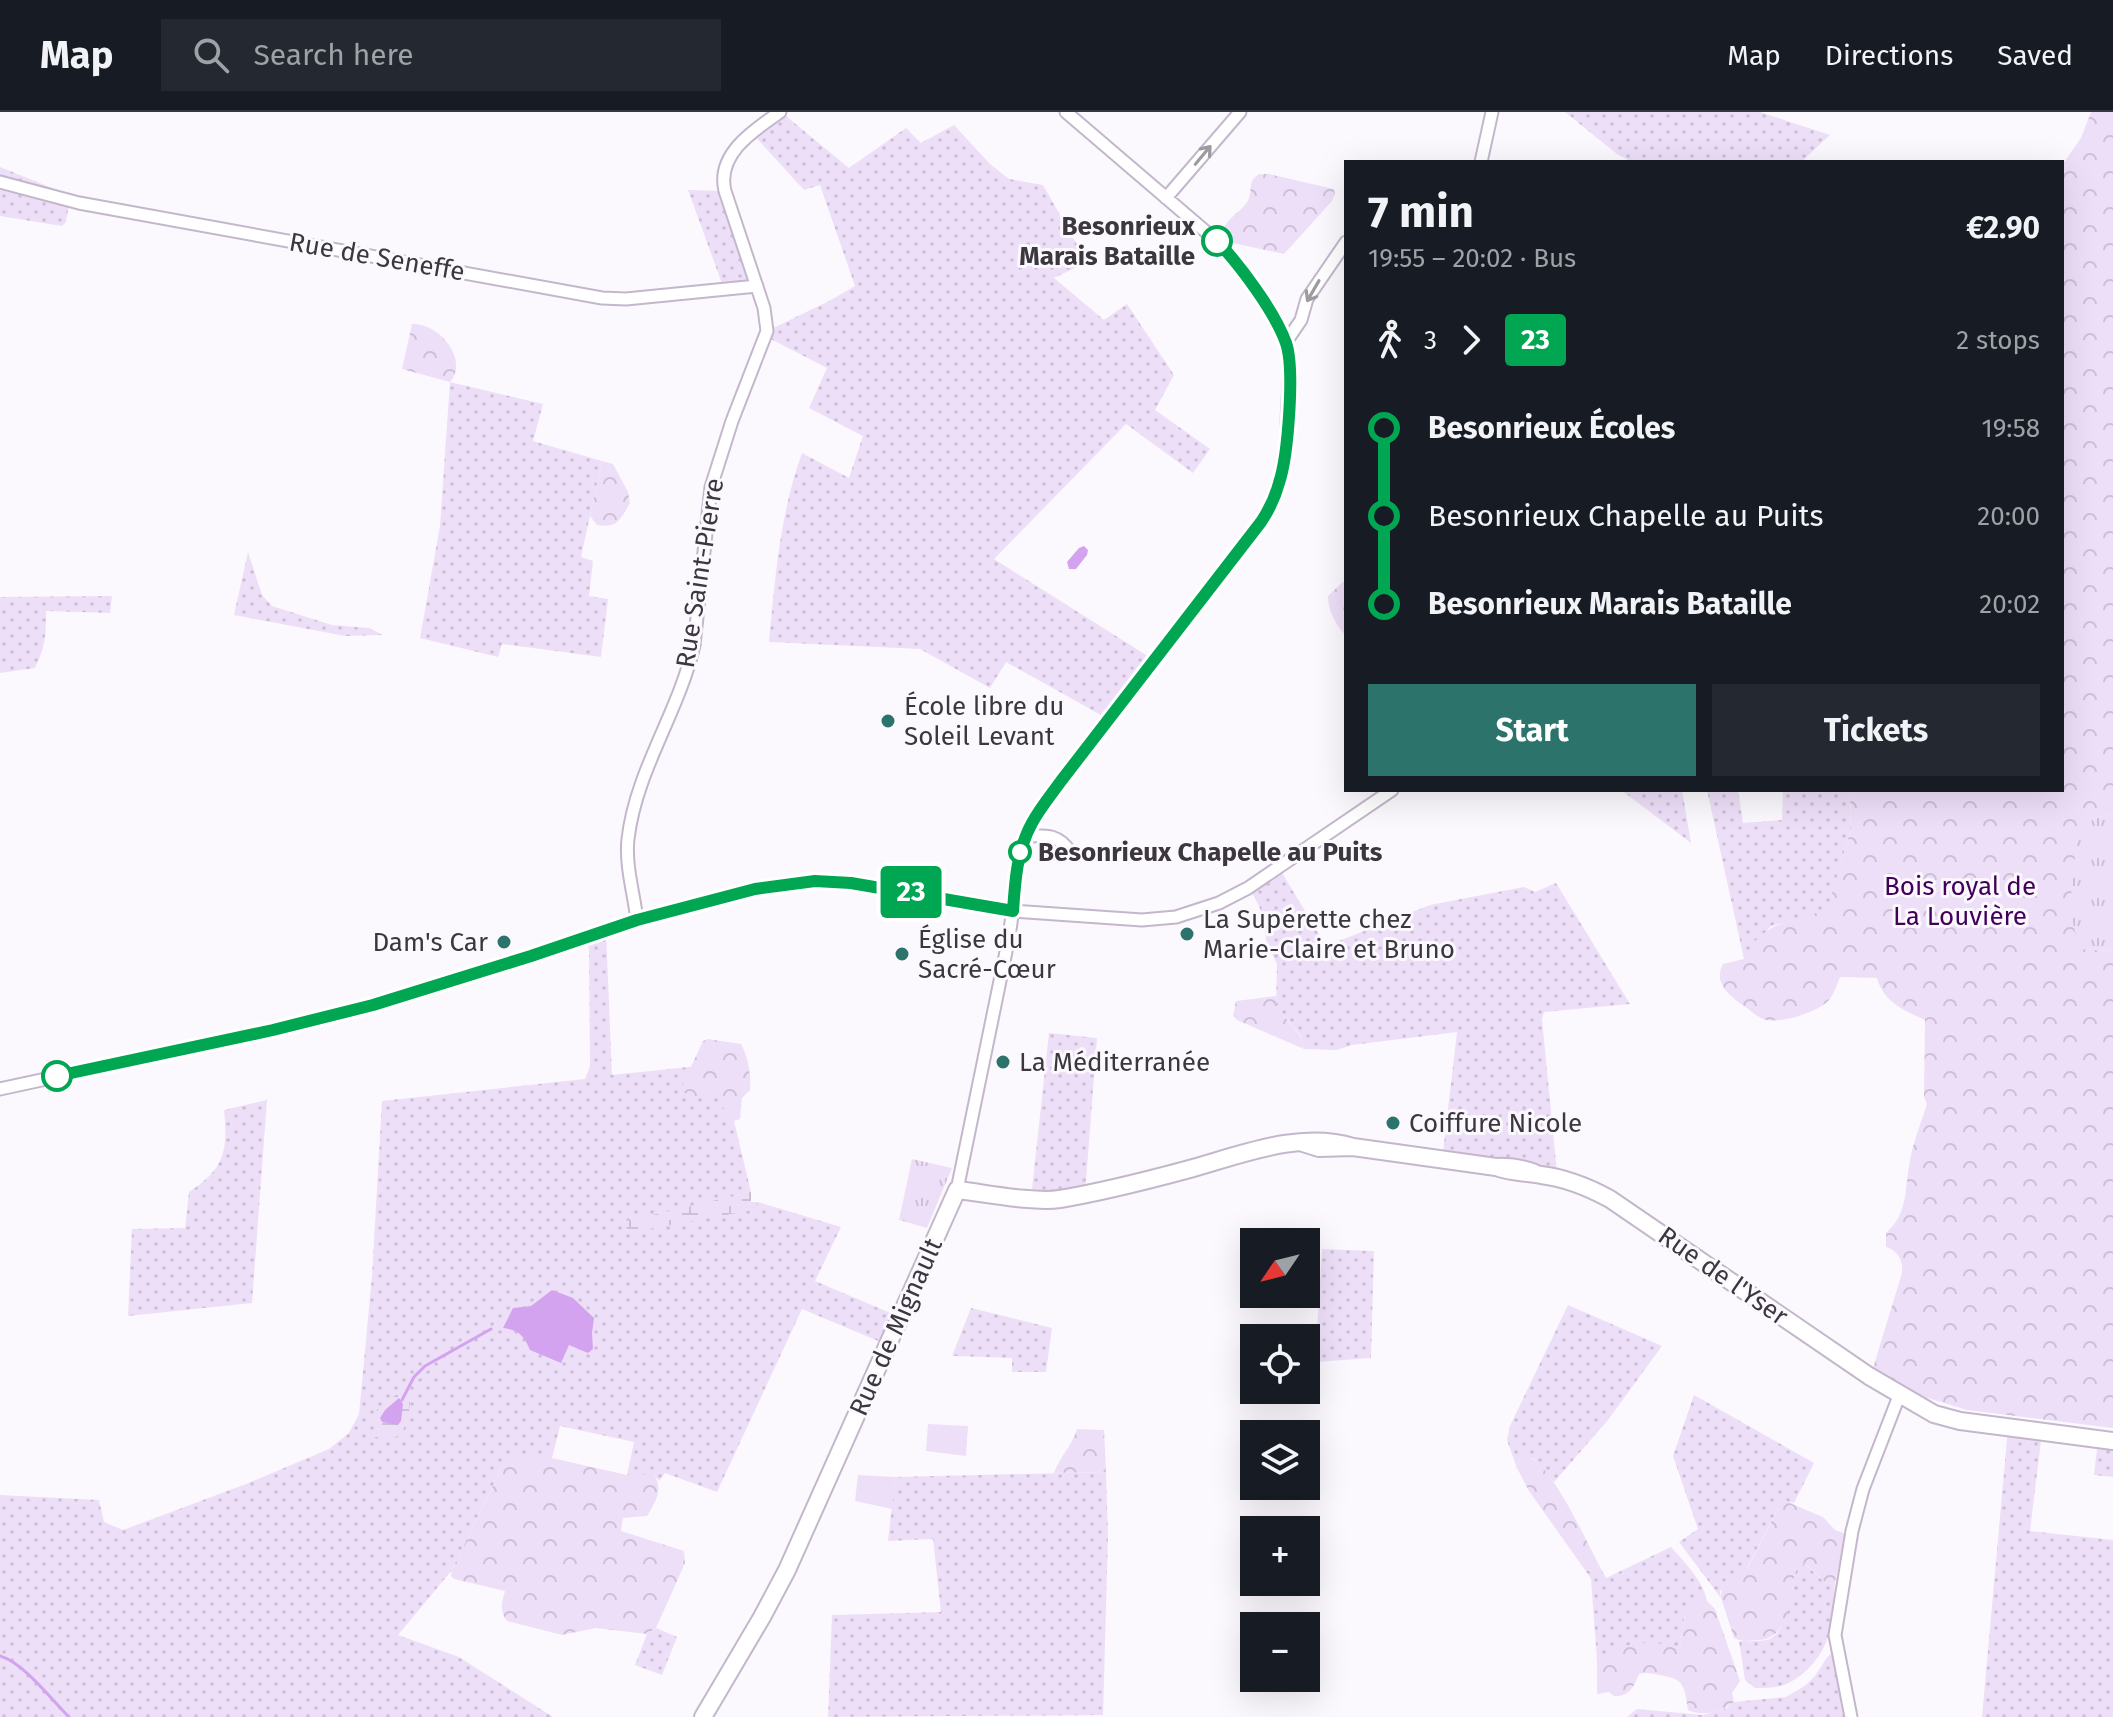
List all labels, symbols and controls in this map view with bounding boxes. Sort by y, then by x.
search box [161,19,721,91]
text: Map [40,32,113,78]
icon: search [189,33,233,77]
text: Search here [253,37,414,73]
text: Map [1727,39,1781,72]
text: Directions [1825,39,1953,72]
text: Saved [1997,39,2073,72]
one-way arrow [1194,145,1212,165]
text: 7 min [1368,186,1474,239]
text: €2.90 [1966,210,2040,246]
place label: Besonrieux Marais Bataille [1019,211,1196,272]
street label: Rue de Seneffe [287,226,467,288]
marker: Besonrieux Marais Bataille [1202,226,1232,256]
text: 19:55 – 20:02 · Bus [1368,243,1576,274]
one-way arrow [1305,279,1321,302]
icon: walk [1368,318,1412,362]
icon: forward [1449,318,1493,362]
text: 23 [1521,323,1550,356]
text: 3 [1424,325,1437,356]
text: 2 stops [1956,325,2040,356]
text: Besonrieux Écoles [1428,410,1675,446]
text: 19:58 [1981,413,2040,444]
street label: Rue Saint-Pierre [670,476,730,670]
text: Besonrieux Chapelle au Puits [1428,498,1823,534]
text: 20:00 [1977,501,2040,532]
text: Besonrieux Marais Bataille [1428,586,1792,622]
text: 20:02 [1979,589,2040,620]
button: Start [1368,684,1696,776]
button: Tickets [1712,684,2040,776]
place label: École libre du Soleil Levant [904,691,1064,752]
marker: École libre du Soleil Levant [879,712,897,730]
place label: Besonrieux Chapelle au Puits [1038,837,1383,868]
marker: Besonrieux Chapelle au Puits [1009,841,1031,863]
line badge: 23 [875,866,947,918]
park label: Bois royal de La Louvière [1884,871,2036,932]
text: 23 [897,875,925,908]
place label: La Supérette chez Marie-Claire et Bruno [1203,904,1455,965]
place label: Église du Sacré-Cœur [918,924,1056,985]
marker: La Supérette chez Marie-Claire et Bruno [1178,925,1196,943]
place label: Dam's Car [372,927,488,958]
marker: Dam's Car [495,933,513,951]
marker: Église du Sacré-Cœur [893,945,911,963]
place label: La Méditerranée [1019,1047,1210,1078]
marker: La Méditerranée [994,1053,1012,1071]
unlabelled marker [42,1061,72,1091]
place label: Coiffure Nicole [1409,1108,1582,1139]
marker: Coiffure Nicole [1384,1114,1402,1132]
street label: Rue de l'Yser [1652,1220,1794,1332]
north arrow [1240,1228,1320,1308]
map controls [1240,1228,1320,1692]
street label: Rue de Mignault [843,1233,949,1421]
button: locate [1240,1324,1320,1404]
button: layers [1240,1420,1320,1500]
button: + [1240,1516,1320,1596]
button: − [1240,1612,1320,1692]

